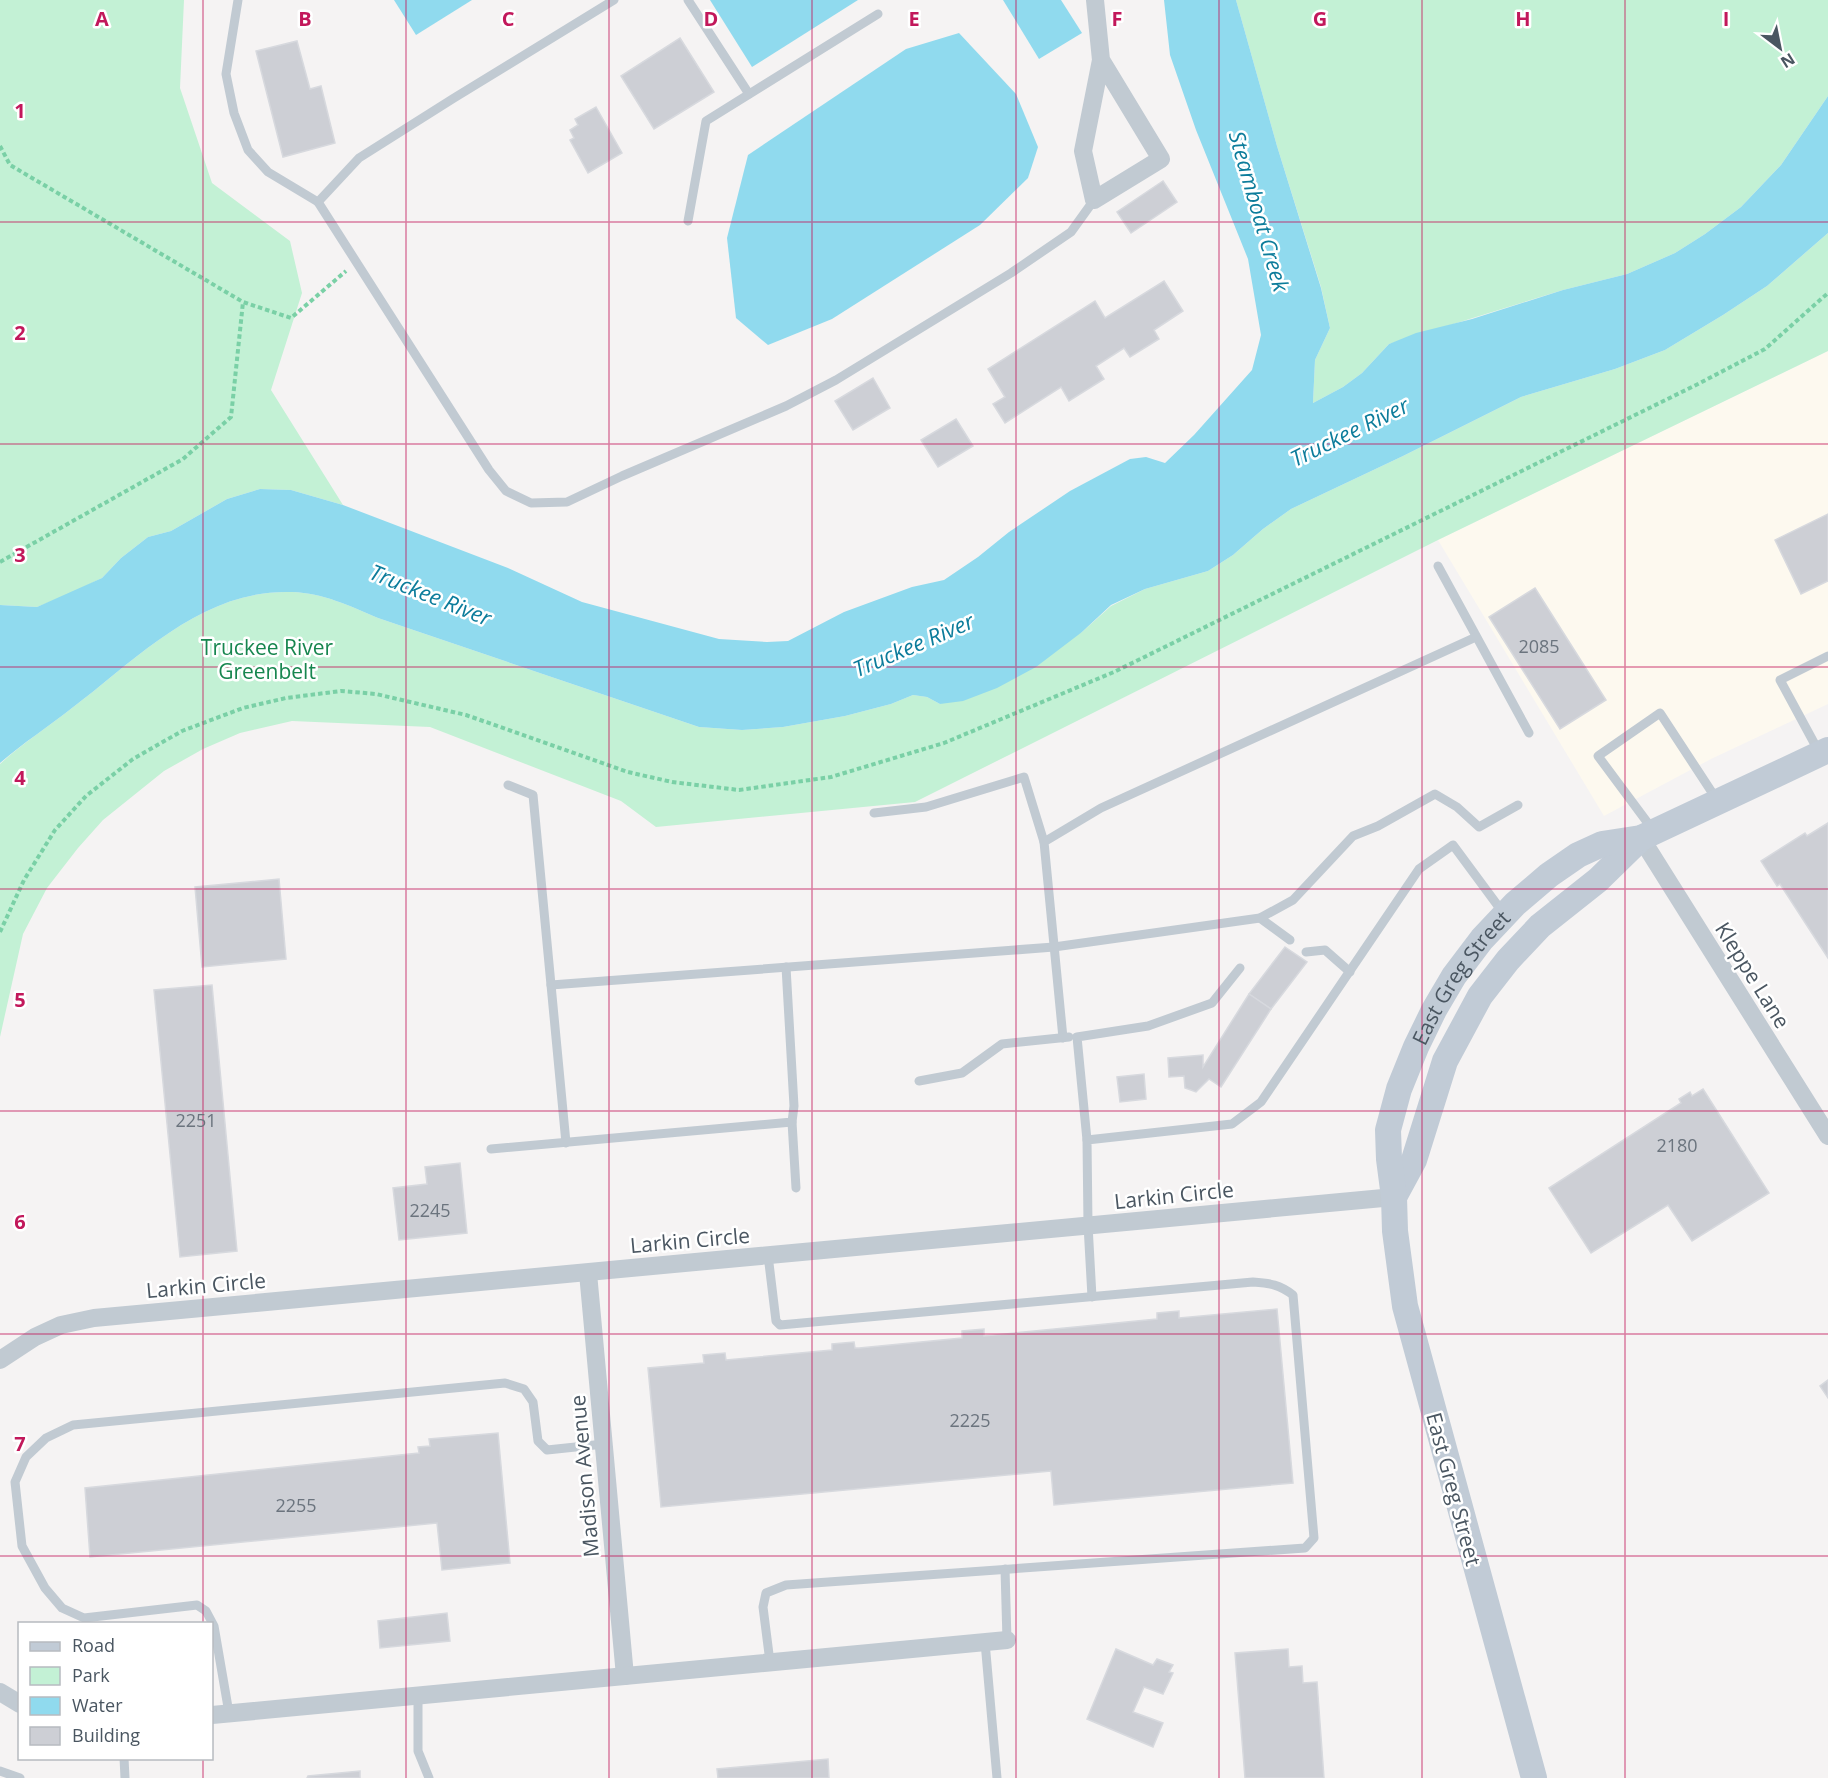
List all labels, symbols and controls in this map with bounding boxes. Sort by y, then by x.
text: A [95,5,109,32]
text: B [298,5,312,32]
text: C [502,5,515,32]
text: D [704,5,718,32]
text: E [908,5,920,32]
text: F [1112,5,1122,32]
text: G [1313,5,1327,32]
text: H [1515,5,1531,32]
text: I [1723,5,1729,32]
north arrow [1750,18,1810,78]
text: N [1777,48,1799,73]
text: 1 [14,97,26,124]
water label: Steamboat Creek [1223,127,1298,296]
text: 2 [14,319,26,346]
water label: Truckee River [1285,389,1415,473]
text: 3 [14,541,26,568]
water label: Truckee River [366,556,497,632]
water label: Truckee River [848,605,979,683]
park label: Truckee River Greenbelt [201,633,334,685]
house number: 2085 [1518,634,1560,658]
text: 4 [14,764,26,791]
street label: East Greg Street [1405,904,1516,1049]
street label: Kleppe Lane [1709,917,1797,1033]
text: 5 [14,986,26,1013]
house number: 2251 [175,1108,217,1132]
house number: 2180 [1656,1133,1698,1157]
street label: Larkin Circle [1113,1175,1235,1215]
house number: 2245 [409,1198,451,1222]
text: 6 [14,1208,26,1235]
street label: Larkin Circle [629,1221,751,1259]
street label: Larkin Circle [145,1266,267,1304]
street label: Madison Avenue [563,1394,605,1558]
house number: 2225 [949,1408,991,1432]
street label: East Greg Street [1420,1409,1488,1569]
text: 7 [14,1430,26,1457]
house number: 2255 [275,1493,317,1517]
legend [18,1622,213,1760]
text: Road [72,1633,115,1657]
text: Park [72,1663,110,1687]
text: Water [72,1693,123,1717]
text: Building [72,1723,140,1747]

